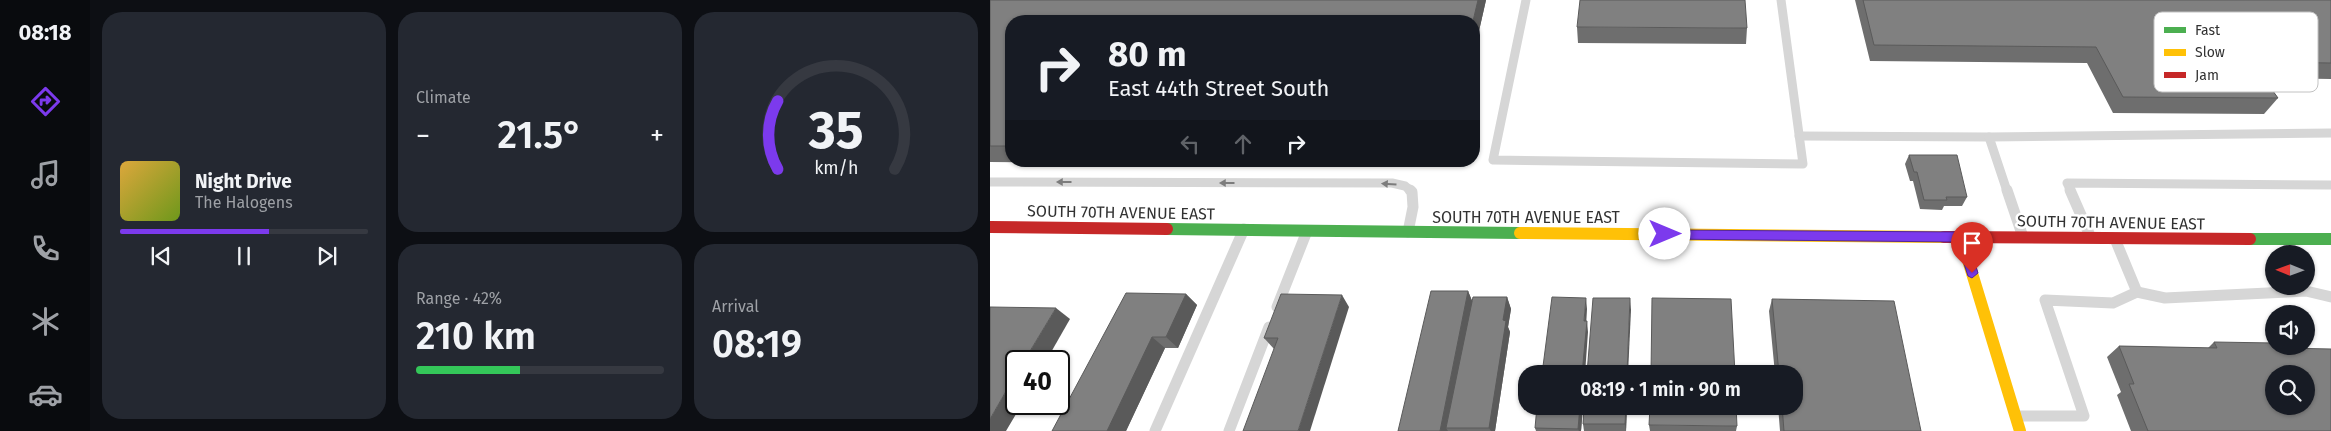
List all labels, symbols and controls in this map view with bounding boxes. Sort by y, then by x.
legend [2154,12,2318,92]
text: 08:18 [18,19,72,46]
text: Fast [2195,22,2221,39]
text: 80 m [1108,33,1187,75]
icon: right [1025,35,1090,100]
text: Slow [2195,44,2225,61]
text: Jam [2195,67,2219,84]
text: East 44th Street South [1108,75,1329,102]
icon: directions [28,84,63,119]
text: Climate [416,88,471,107]
text: 35 [808,99,863,162]
text: 21.5° [498,112,582,158]
text: − [416,119,430,152]
text: + [650,119,664,152]
icon: left [1176,130,1204,158]
icon: ahead [1229,130,1257,158]
icon: right [1282,130,1310,158]
icon: music [28,157,63,192]
text: km/h [814,157,858,179]
text: Night Drive [195,170,292,193]
one-way arrow [1056,178,1072,186]
one-way arrow [1219,179,1235,187]
one-way arrow [1381,179,1397,187]
text: The Halogens [195,193,293,212]
street label: SOUTH 70TH AVENUE EAST [1027,201,1216,224]
position arrow [1638,207,1690,259]
street label: SOUTH 70TH AVENUE EAST [1432,208,1621,227]
street label: SOUTH 70TH AVENUE EAST [2017,211,2206,234]
pin [1951,222,1993,273]
icon: arrive [1958,229,1986,257]
icon: phone [28,231,63,266]
icon: previous [147,242,175,270]
icon: pause [230,242,258,270]
icon: next [313,242,341,270]
north arrow [2265,245,2315,295]
map controls [2265,245,2315,415]
text: Range · 42% [416,289,502,308]
text: Arrival [712,297,759,316]
icon: climate [28,304,63,339]
button: sound [2265,305,2315,355]
text: 210 km [416,313,536,359]
text: 08:19 [712,321,802,367]
speed limit sign: 40 [1005,350,1070,415]
button: search [2265,365,2315,415]
icon: car [28,377,63,412]
text: 08:19 · 1 min · 90 m [1580,378,1741,401]

